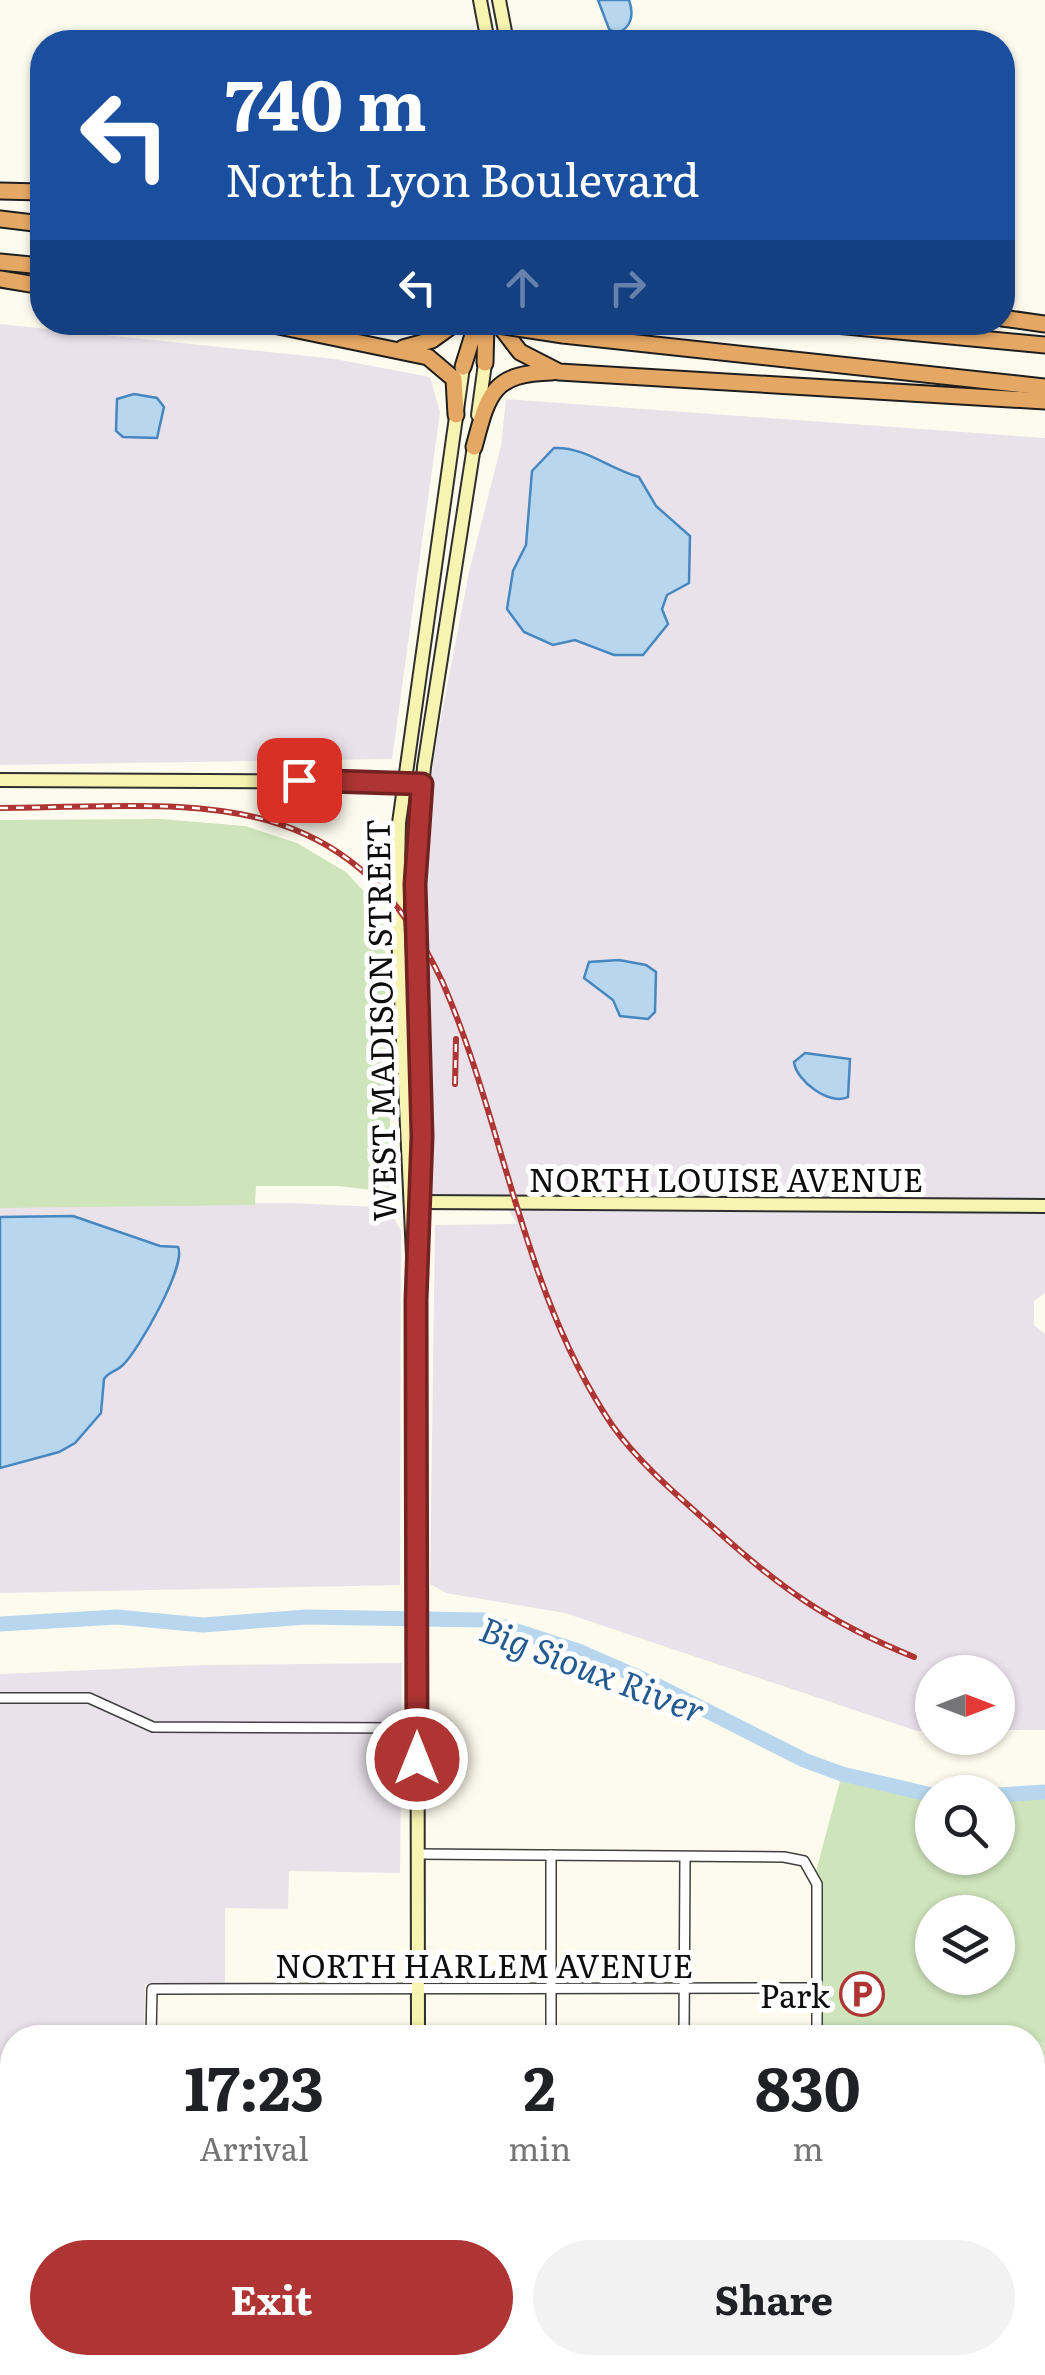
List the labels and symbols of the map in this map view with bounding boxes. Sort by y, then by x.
pin [257,738,342,823]
street label: WEST MADISON STREET [351,818,407,1222]
street label: NORTH LOUISE AVENUE [529,1154,923,1202]
water label: Big Sioux River [473,1601,713,1735]
north arrow [915,1655,1015,1755]
position arrow [365,1707,469,1811]
street label: NORTH HARLEM AVENUE [275,1940,693,1988]
place label: Park [760,1970,831,2018]
parking icon: Park [839,1971,885,2017]

